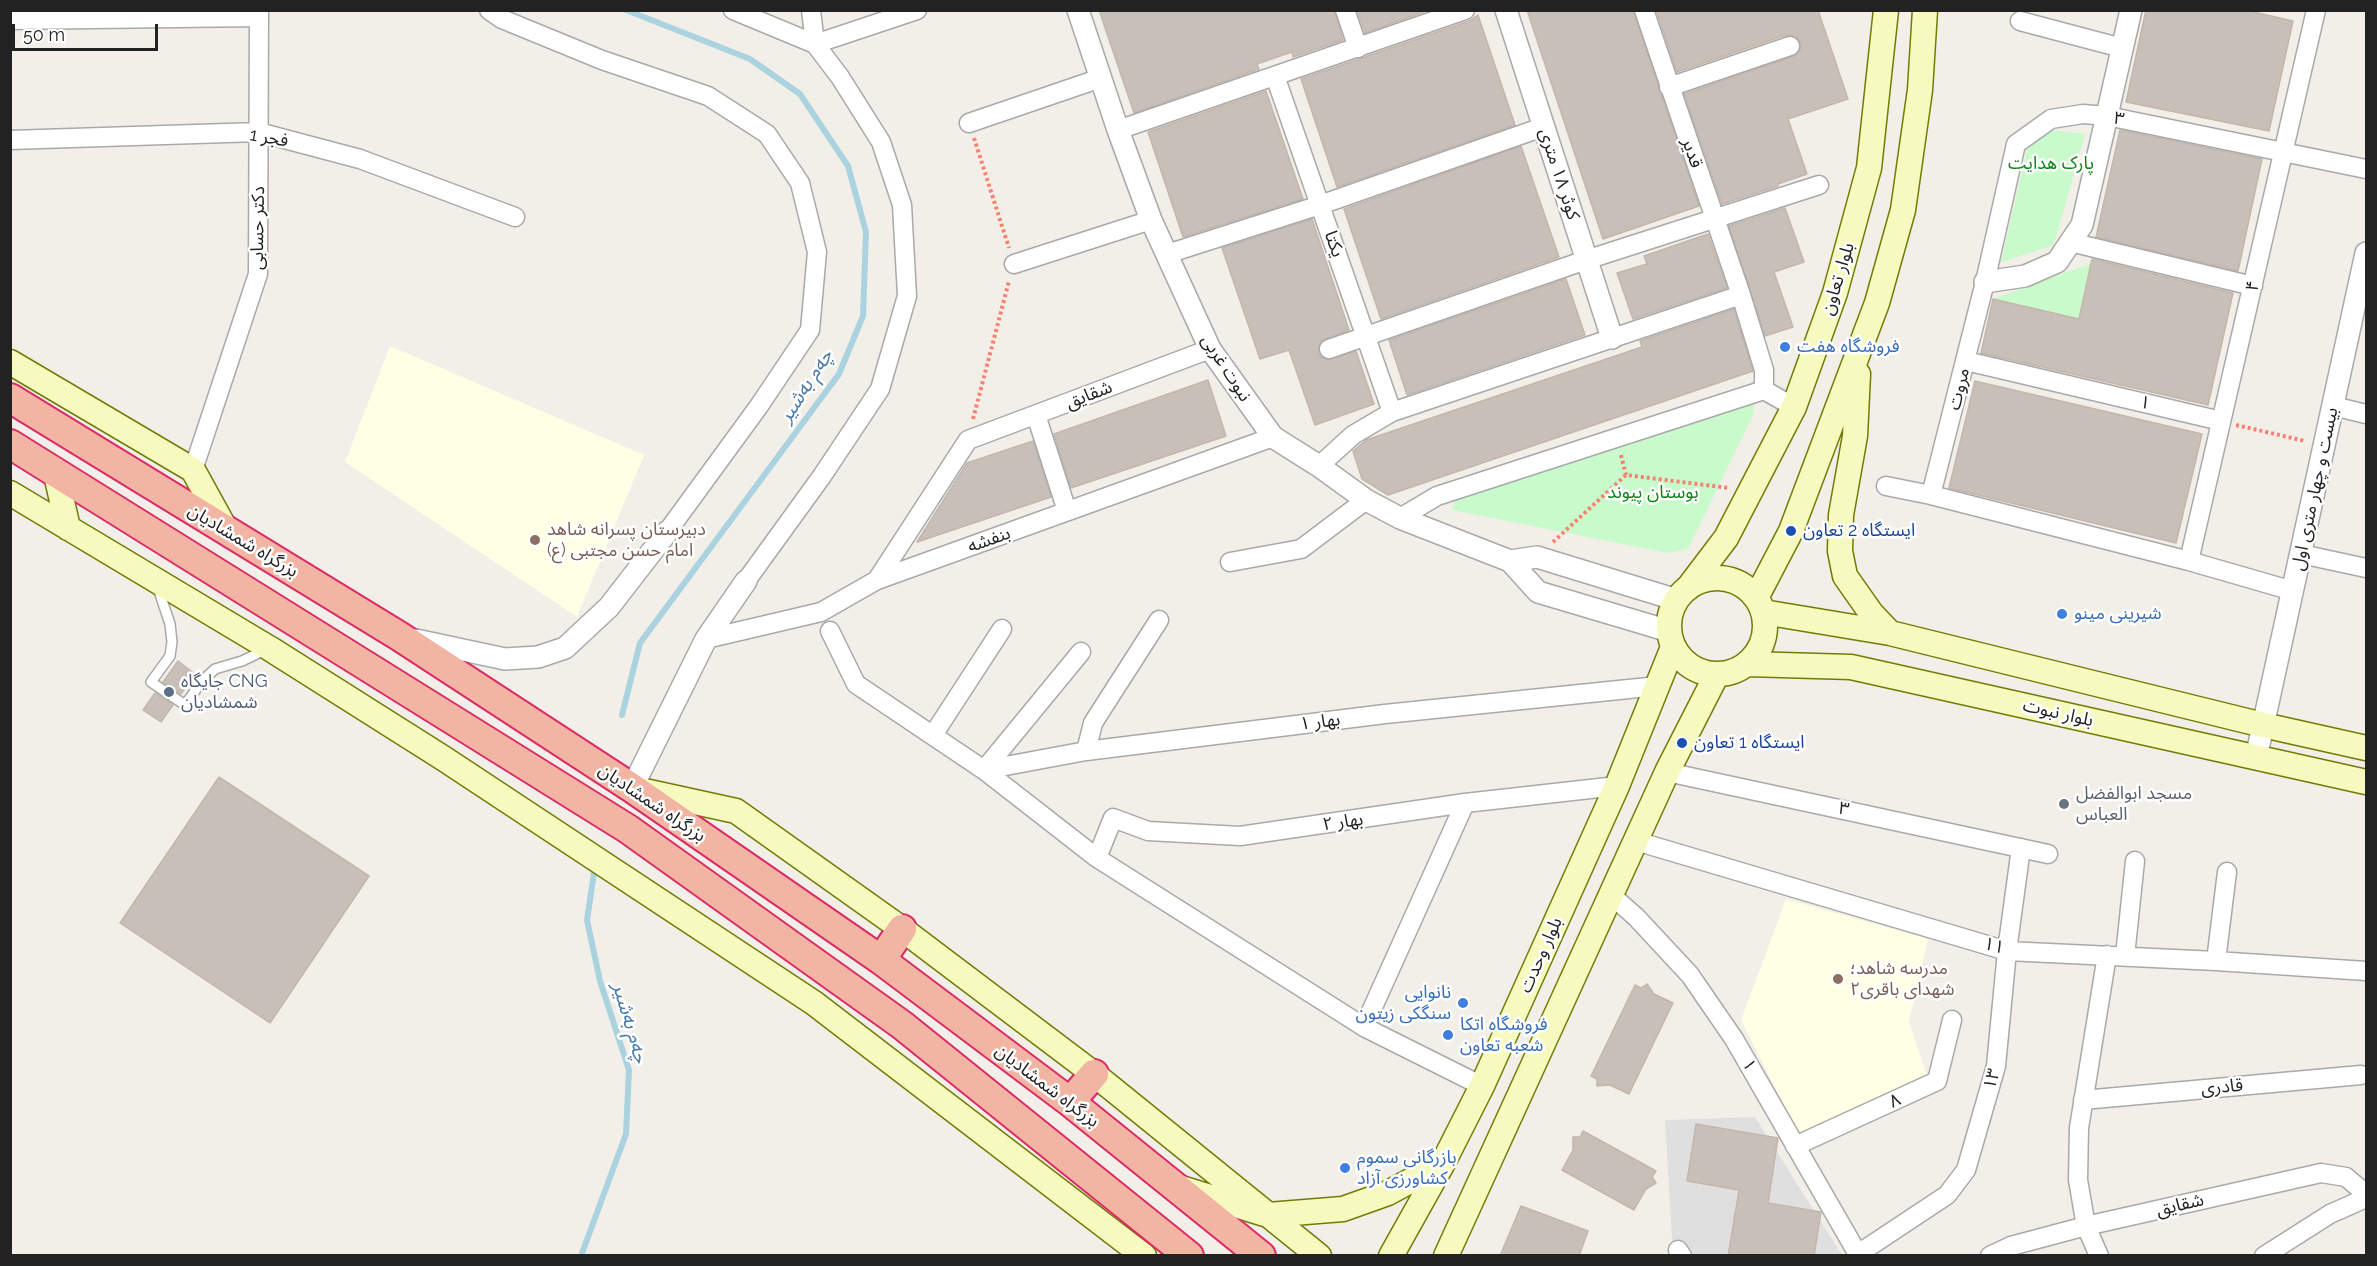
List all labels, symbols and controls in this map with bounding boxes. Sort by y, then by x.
scale bar [15,12,160,50]
text: 50 m [23,24,65,45]
street label: ۳ [2112,107,2126,131]
street label: فجر 1 [248,124,290,152]
street label: کوثر ۱۸ متری [1534,125,1584,223]
street label: قدیر [1677,135,1707,171]
park label: پارک‌ هدایت [2008,153,2094,175]
street label: دکتر حسابی [246,186,270,270]
street label: یکتا [1319,228,1349,260]
street label: بلوار تعاون [1817,240,1859,318]
street label: ۴ [2241,279,2265,293]
street label: نبوت غربی [1196,330,1256,406]
place label: فروشگاه هفت [1797,336,1900,358]
marker: فروشگاه هفت [1778,340,1792,354]
water label: چەم بەشیر [774,345,838,427]
street label: مروت [1943,366,1975,412]
street label: شقایق [1063,376,1115,414]
street label: ۱ [2138,391,2152,415]
street label: بیست و چهار متری اول [2287,405,2343,573]
park label: بوستان پیوند [1607,482,1699,504]
street label: بزرگراه شمشادیان [184,500,302,582]
place label: دبیرستان پسرانه شاهد امام حسن مجتبی (ع) [547,519,706,562]
place label: ایستگاه 2 تعاون [1803,520,1915,542]
street label: بنفشه [965,522,1013,558]
marker: ایستگاه 2 تعاون [1784,524,1798,538]
marker: دبیرستان پسرانه شاهد امام حسن مجتبی (ع) [528,533,542,547]
place label: شیرینی مینو [2074,603,2162,625]
marker: شیرینی مینو [2055,607,2069,621]
place label: جایگاه CNG شمشادیان [181,671,268,714]
marker: جایگاه CNG شمشادیان [162,685,176,699]
street label: بلوار نبوت [2021,694,2095,732]
street label: بهار ۱ [1298,709,1342,735]
place label: ایستگاه 1 تعاون [1694,732,1805,754]
marker: ایستگاه 1 تعاون [1675,736,1689,750]
street label: بزرگراه شمشادیان [594,759,710,847]
place label: مسجد ابوالفضل العباس [2076,783,2192,826]
street label: ۳ [1837,797,1851,821]
marker: مسجد ابوالفضل العباس [2057,797,2071,811]
street label: بهار ۲ [1321,808,1365,836]
street label: بلوار وحدت [1515,914,1567,996]
street label: ۱۱ [1981,933,2007,959]
place label: مدرسه شاهد؛ شهدای باقری۲ [1850,958,1955,1000]
marker: مدرسه شاهد؛ شهدای باقری۲ [1831,972,1845,986]
water label: چەم بەشیر [607,980,653,1066]
place label: نانوایی سنگکی زیتون [1356,982,1451,1024]
marker: نانوایی سنگکی زیتون [1456,996,1470,1010]
place label: فروشگاه اتکا شعبه تعاون [1460,1014,1548,1056]
marker: فروشگاه اتکا شعبه تعاون [1441,1028,1455,1042]
street label: بزرگراه شمشادیان [991,1040,1103,1132]
street label: ۱ [1737,1055,1761,1075]
street label: ۱۳ [1979,1066,2005,1092]
street label: قادری [2200,1074,2244,1100]
street label: ۸ [1886,1089,1904,1113]
place label: بازرگانی سموم کشاورزی آزاد [1357,1147,1457,1190]
marker: بازرگانی سموم کشاورزی آزاد [1338,1161,1352,1175]
street label: شقایق [2154,1189,2206,1221]

